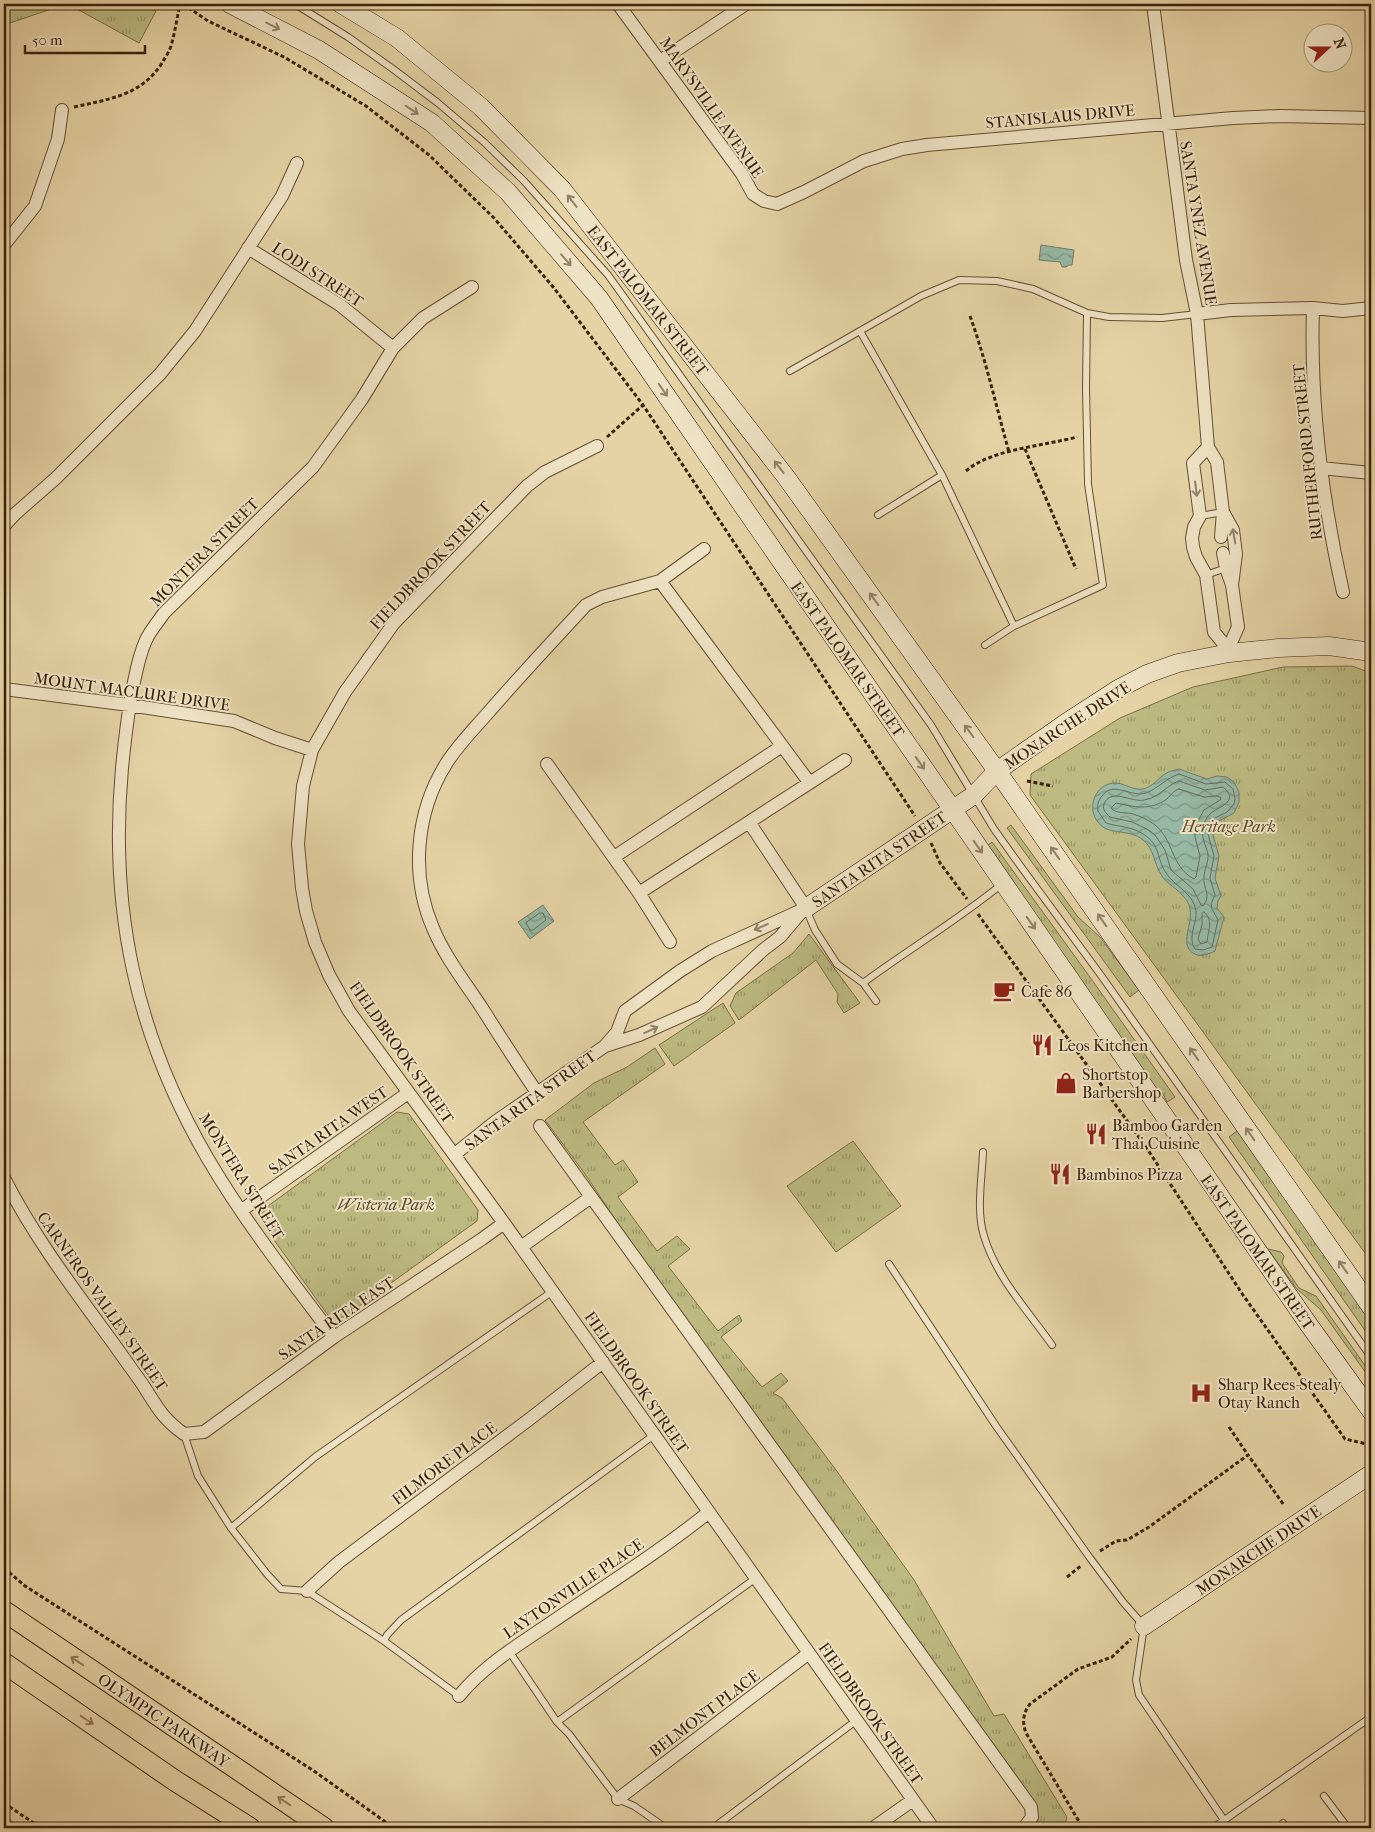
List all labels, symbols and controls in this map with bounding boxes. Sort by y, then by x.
one-way arrow [266,21,281,31]
scale bar [25,22,145,54]
north arrow [1302,22,1352,72]
text: 50 m [32,31,63,49]
street label: MARYSVILLE AVENUE [656,33,768,182]
text: N [1330,36,1350,52]
street label: STANISLAUS DRIVE [985,100,1136,132]
one-way arrow [405,105,419,115]
street label: SANTA YNEZ AVENUE [1176,140,1221,307]
one-way arrow [566,195,577,208]
street label: EAST PALOMAR STREET [583,222,712,379]
street label: LODI STREET [269,238,367,311]
one-way arrow [560,253,572,266]
street label: RUTHERFORD STREET [1289,363,1326,541]
one-way arrow [657,383,668,397]
one-way arrow [773,461,784,474]
one-way arrow [1191,481,1201,497]
street label: MONTERA STREET [146,494,263,611]
street label: FIELDBROOK STREET [366,497,495,634]
one-way arrow [1228,529,1238,545]
street label: EAST PALOMAR STREET [787,578,909,741]
one-way arrow [869,592,879,606]
street label: MOUNT MACLURE DRIVE [33,668,231,715]
street label: MONARCHE DRIVE [1000,677,1134,773]
one-way arrow [964,724,974,738]
one-way arrow [915,756,925,770]
street label: SANTA RITA STREET [808,807,950,911]
park label: Heritage Park [1181,817,1276,836]
one-way arrow [973,839,983,853]
one-way arrow [1050,847,1060,861]
one-way arrow [1097,914,1107,928]
one-way arrow [1026,916,1036,930]
one-way arrow [754,923,769,933]
street label: FIELDBROOK STREET [345,978,458,1127]
cafe icon: Cafe 86 [991,978,1017,1004]
place label: Cafe 86 [1021,982,1073,1001]
one-way arrow [643,1025,658,1035]
restaurant icon: Leos Kitchen [1029,1032,1055,1058]
place label: Leos Kitchen [1058,1036,1149,1055]
street label: SANTA RITA STREET [461,1046,600,1155]
one-way arrow [1189,1047,1199,1061]
place label: Shortstop Barbershop [1082,1065,1162,1102]
shop icon: Shortstop Barbershop [1053,1070,1079,1096]
street label: SANTA RITA WEST [265,1082,392,1179]
street label: MONTERA STREET [195,1109,288,1243]
place label: Bamboo Garden Thai Cuisine [1112,1116,1223,1153]
restaurant icon: Bamboo Garden Thai Cuisine [1083,1121,1109,1147]
one-way arrow [1245,1127,1255,1141]
restaurant icon: Bambinos Pizza [1047,1161,1073,1187]
place label: Bambinos Pizza [1076,1165,1183,1184]
street label: EAST PALOMAR STREET [1197,1171,1319,1334]
park label: Wisteria Park [337,1195,435,1214]
street label: CARNEROS VALLEY STREET [33,1208,172,1395]
one-way arrow [1338,1260,1348,1274]
street label: SANTA RITA EAST [275,1272,398,1364]
street label: FIELDBROOK STREET [580,1308,693,1457]
place label: Sharp Rees-Stealy Otay Ranch [1218,1375,1342,1412]
hospital icon: Sharp Rees-Stealy Otay Ranch [1188,1380,1214,1406]
street label: FILMORE PLACE [388,1418,501,1509]
street label: MONARCHE DRIVE [1192,1501,1325,1599]
street label: LAYTONVILLE PLACE [499,1534,647,1643]
street label: FIELDBROOK STREET [814,1639,927,1788]
one-way arrow [70,1656,84,1666]
street label: BELMONT PLACE [645,1666,763,1761]
street label: OLYMPIC PARKWAY [94,1669,234,1772]
one-way arrow [80,1715,94,1725]
one-way arrow [277,1796,291,1806]

